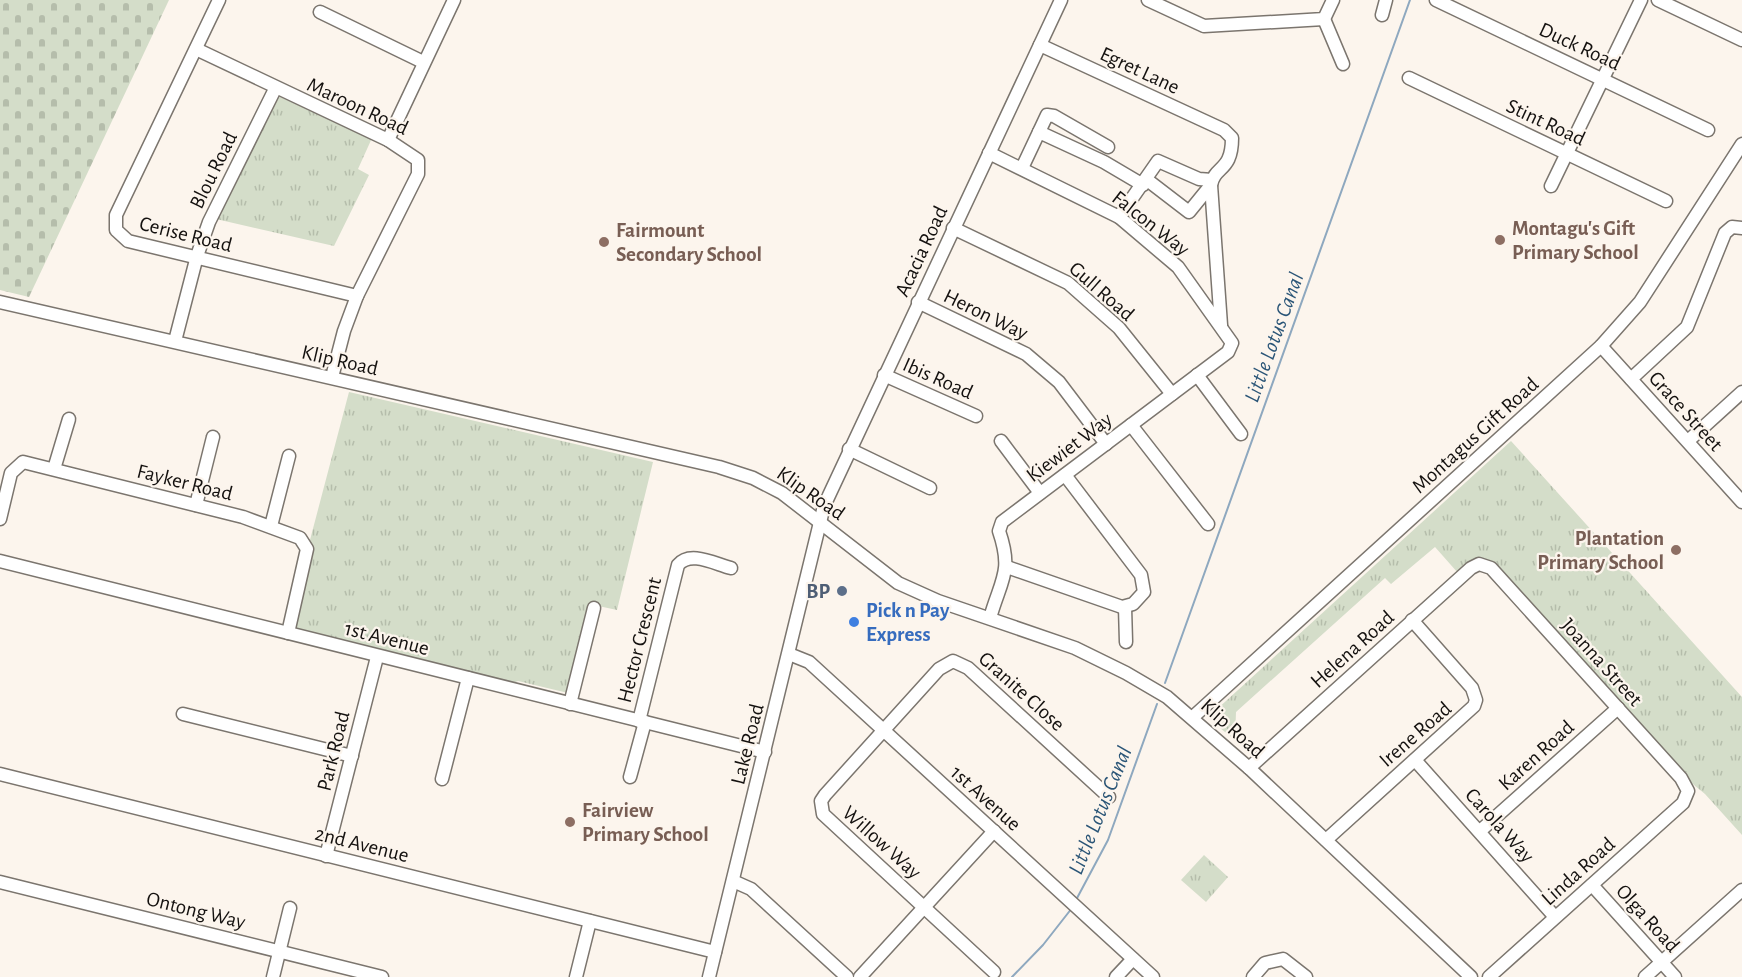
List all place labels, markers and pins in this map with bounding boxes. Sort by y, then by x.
place label: Montagu's Gift Primary School [1512,218,1639,263]
place label: Fairmount Secondary School [616,220,762,265]
marker: Montagu's Gift Primary School [1493,233,1507,247]
marker: Fairmount Secondary School [597,235,611,249]
place label: Plantation Primary School [1537,528,1664,573]
marker: Plantation Primary School [1669,543,1683,557]
place label: BP [806,581,830,602]
marker: BP [835,584,849,598]
place label: Pick n Pay Express [866,600,950,645]
marker: Pick n Pay Express [847,615,861,629]
place label: Fairview Primary School [582,800,709,845]
marker: Fairview Primary School [563,815,577,829]

